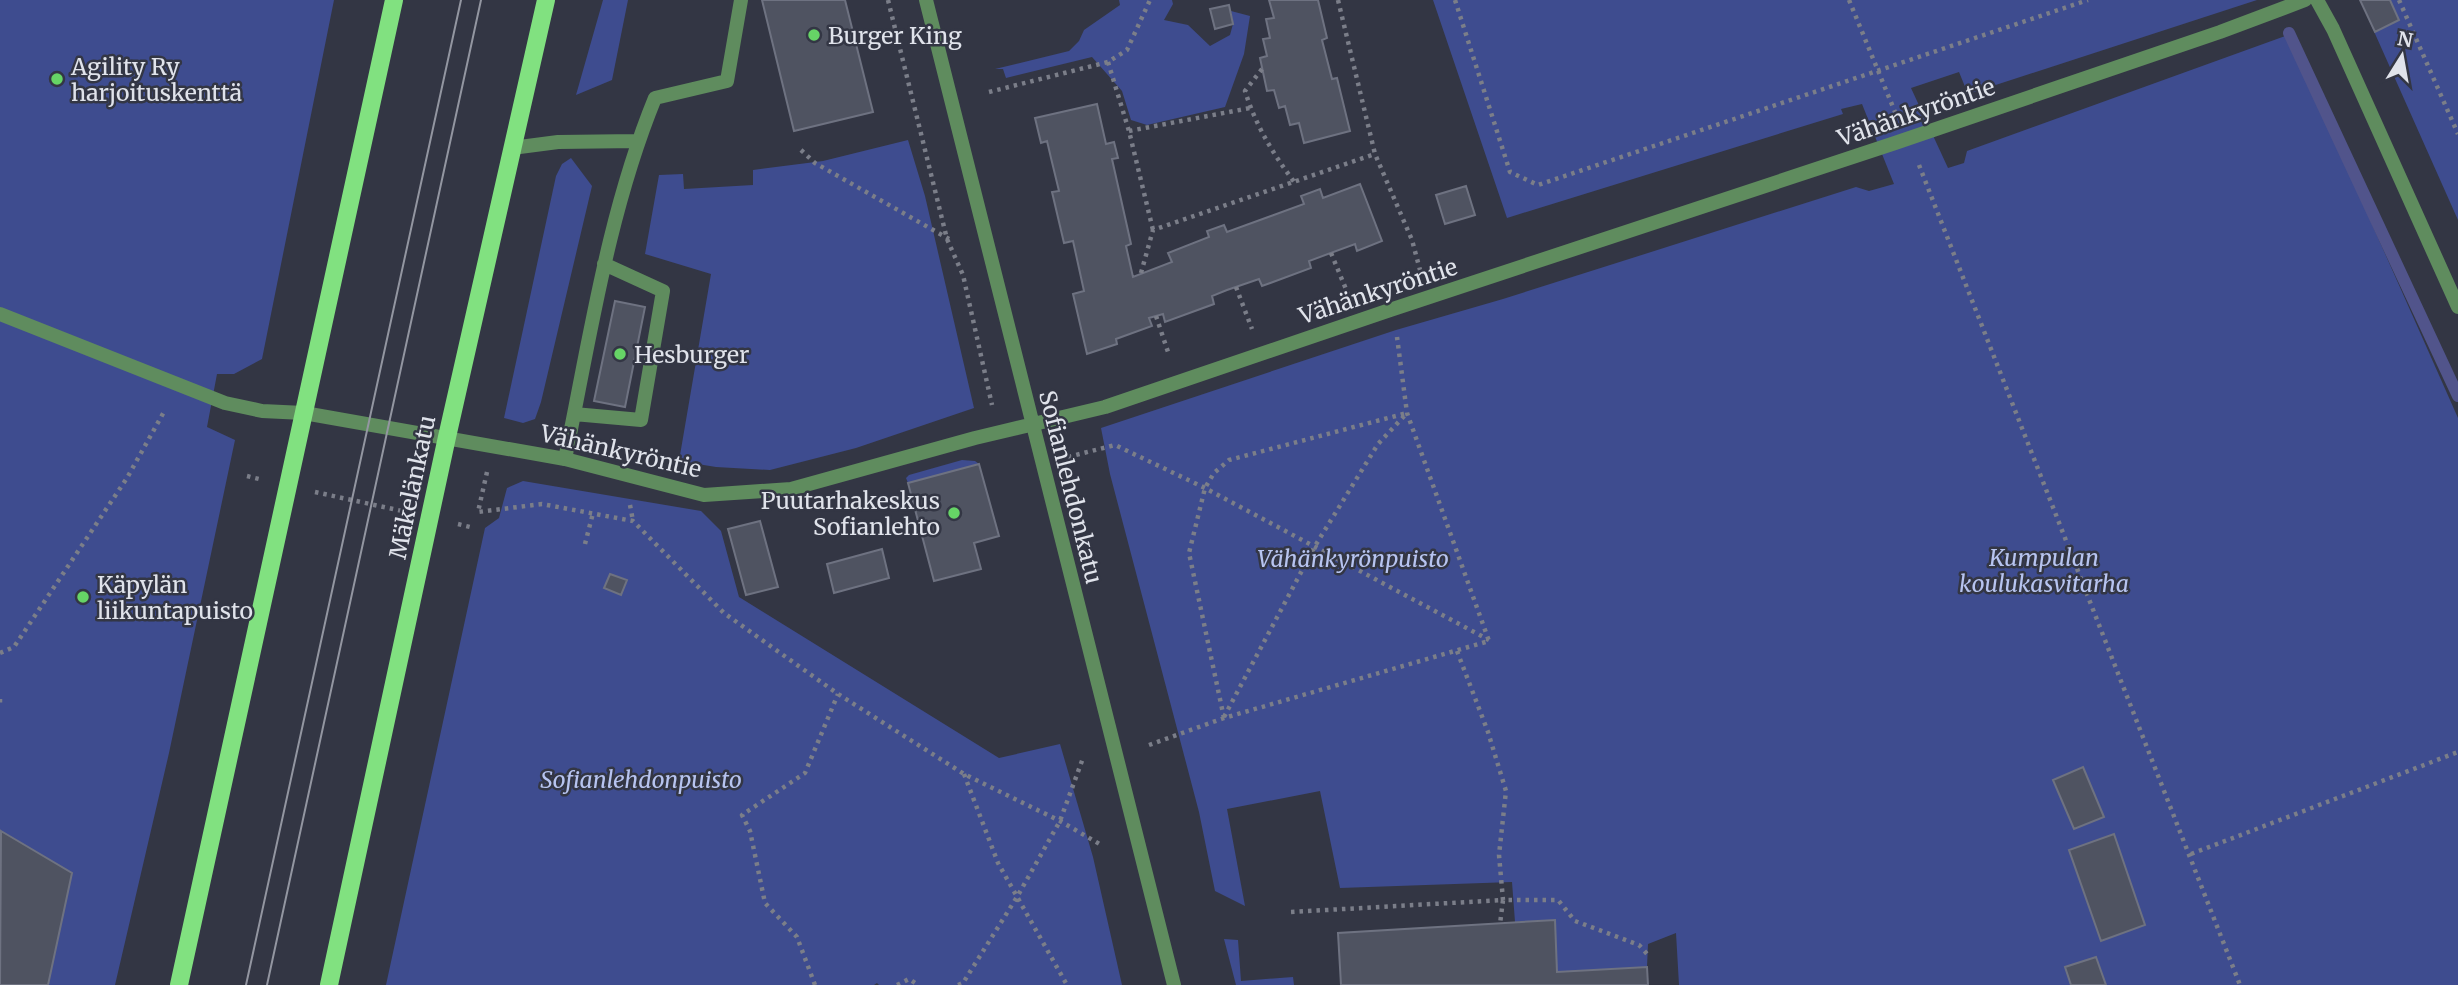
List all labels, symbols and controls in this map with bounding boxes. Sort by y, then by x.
place label: Burger King [828,21,962,50]
north arrow [2367,21,2437,91]
text: N [2396,26,2415,53]
marker: Burger King [806,27,822,43]
place label: Agility Ry harjoituskenttä [70,52,242,107]
marker: Agility Ry harjoituskenttä [49,71,65,87]
street label: Vähänkyröntie [1833,71,1999,153]
street label: Vähänkyröntie [1294,252,1461,331]
place label: Hesburger [634,340,749,369]
marker: Hesburger [612,346,628,362]
street label: Sofianlehdonkatu [1033,387,1109,587]
street label: Mäkelänkatu [383,413,441,561]
street label: Vähänkyröntie [537,418,704,484]
place label: Puutarhakeskus Sofianlehto [761,486,940,541]
marker: Puutarhakeskus Sofianlehto [946,505,962,521]
park label: Kumpulan koulukasvitarha [1959,543,2129,598]
park label: Vähänkyrönpuisto [1257,544,1449,573]
place label: Käpylän liikuntapuisto [97,570,253,625]
marker: Käpylän liikuntapuisto [75,589,91,605]
park label: Sofianlehdonpuisto [540,765,742,794]

